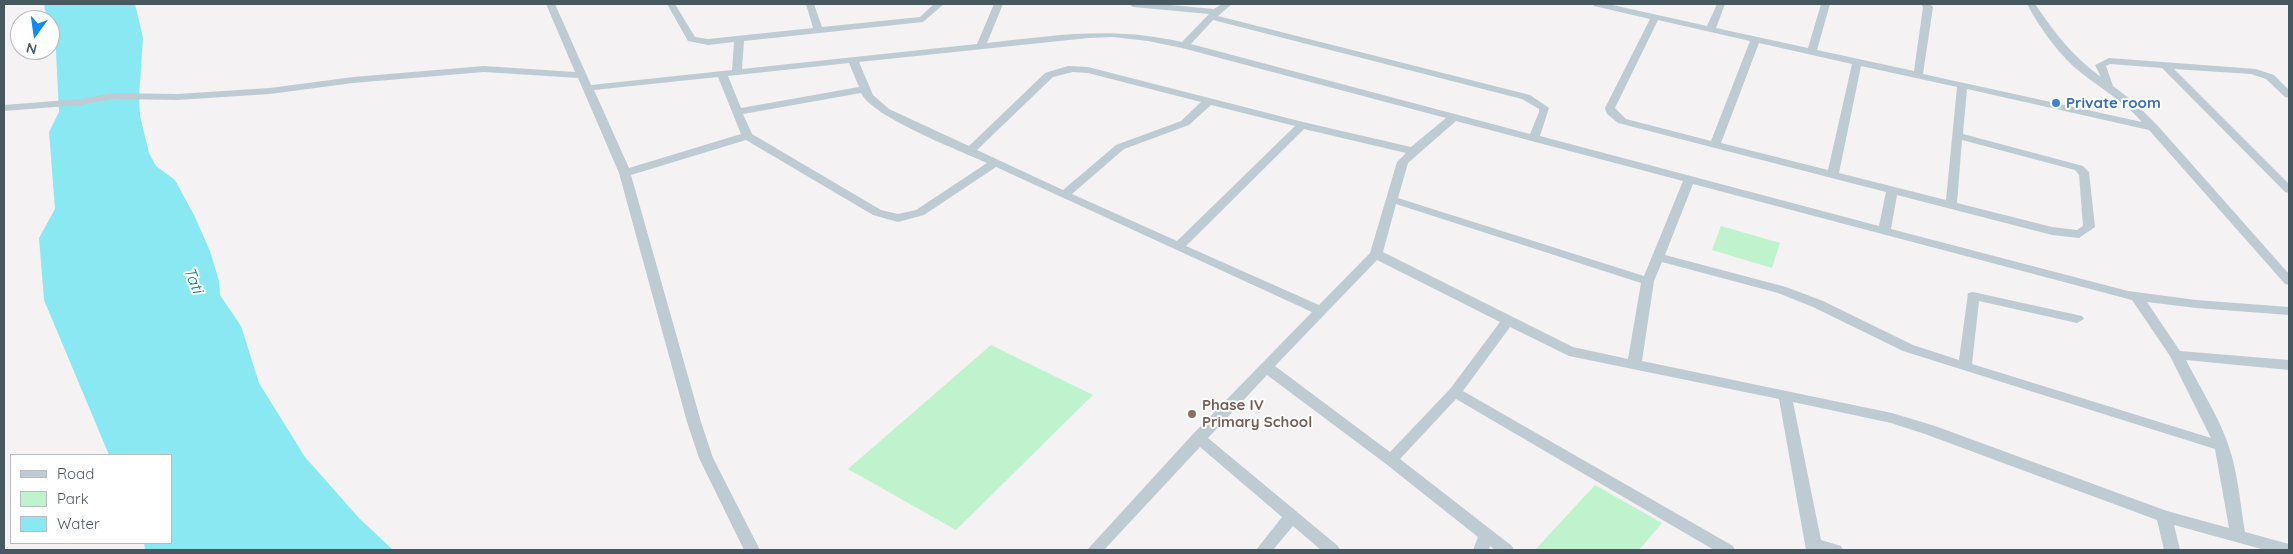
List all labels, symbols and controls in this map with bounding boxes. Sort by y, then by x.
north arrow [10,10,60,60]
text: N [24,39,39,59]
place label: Private room [2066,94,2161,112]
marker: Private room [2050,97,2062,109]
water label: Tati [179,264,207,296]
place label: Phase IV Primary School [1202,396,1312,431]
marker: Phase IV Primary School [1186,408,1198,420]
legend [10,454,172,544]
text: Road [57,464,94,483]
text: Park [57,489,89,508]
text: Water [57,514,100,533]

